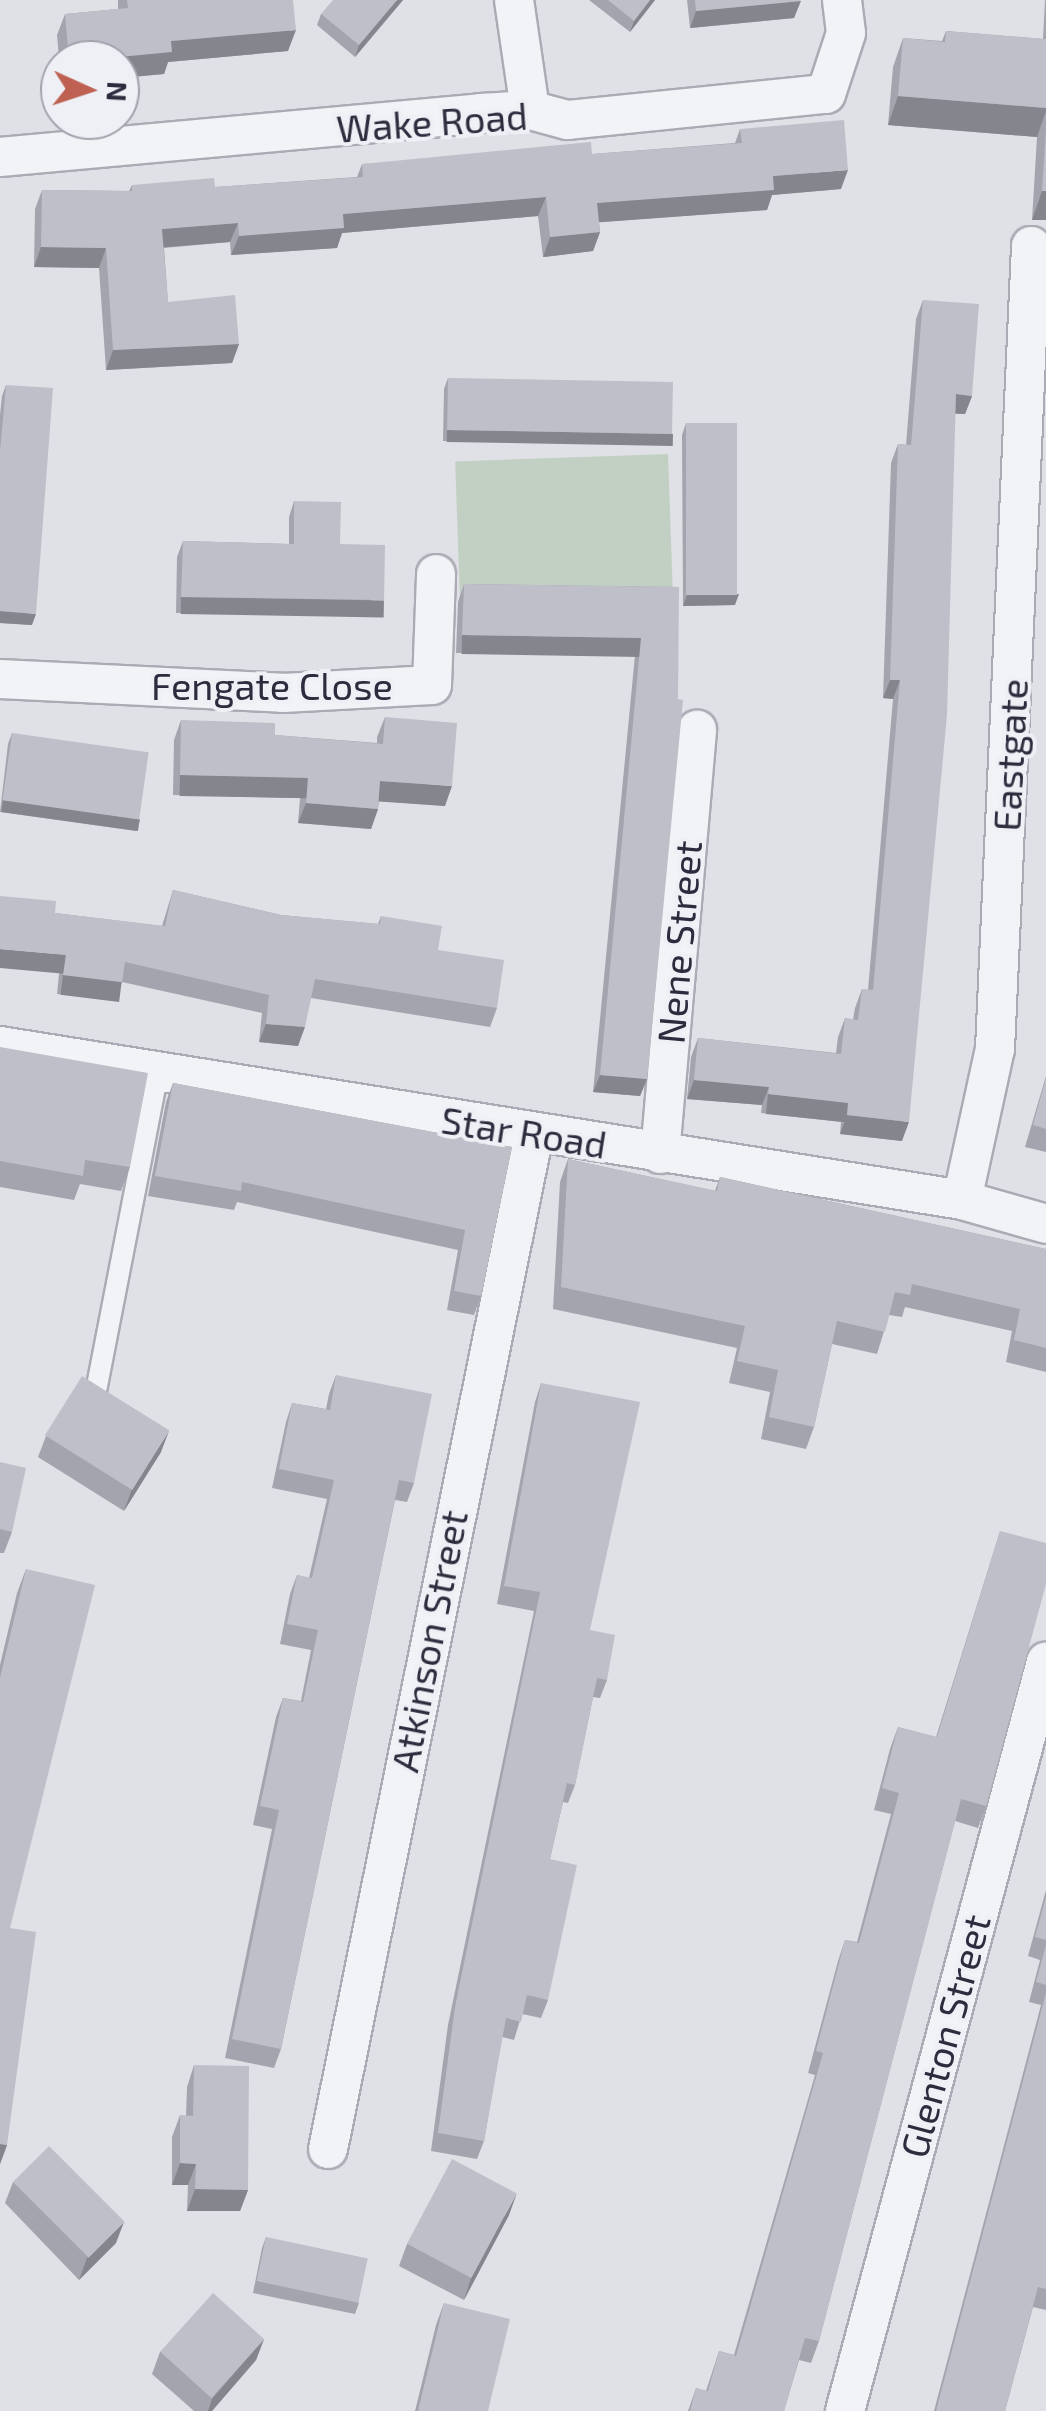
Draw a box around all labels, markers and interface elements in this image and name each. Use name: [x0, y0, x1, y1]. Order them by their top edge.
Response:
north arrow: [40, 40, 140, 140]
text: N: [100, 80, 135, 102]
street label: Wake Road: [335, 93, 529, 151]
street label: Fengate Close: [151, 663, 393, 709]
street label: Eastgate: [983, 678, 1037, 832]
street label: Nene Street: [647, 839, 711, 1045]
street label: Star Road: [438, 1096, 610, 1168]
street label: Atkinson Street: [381, 1506, 477, 1776]
street label: Glenton Street: [891, 1909, 999, 2163]

